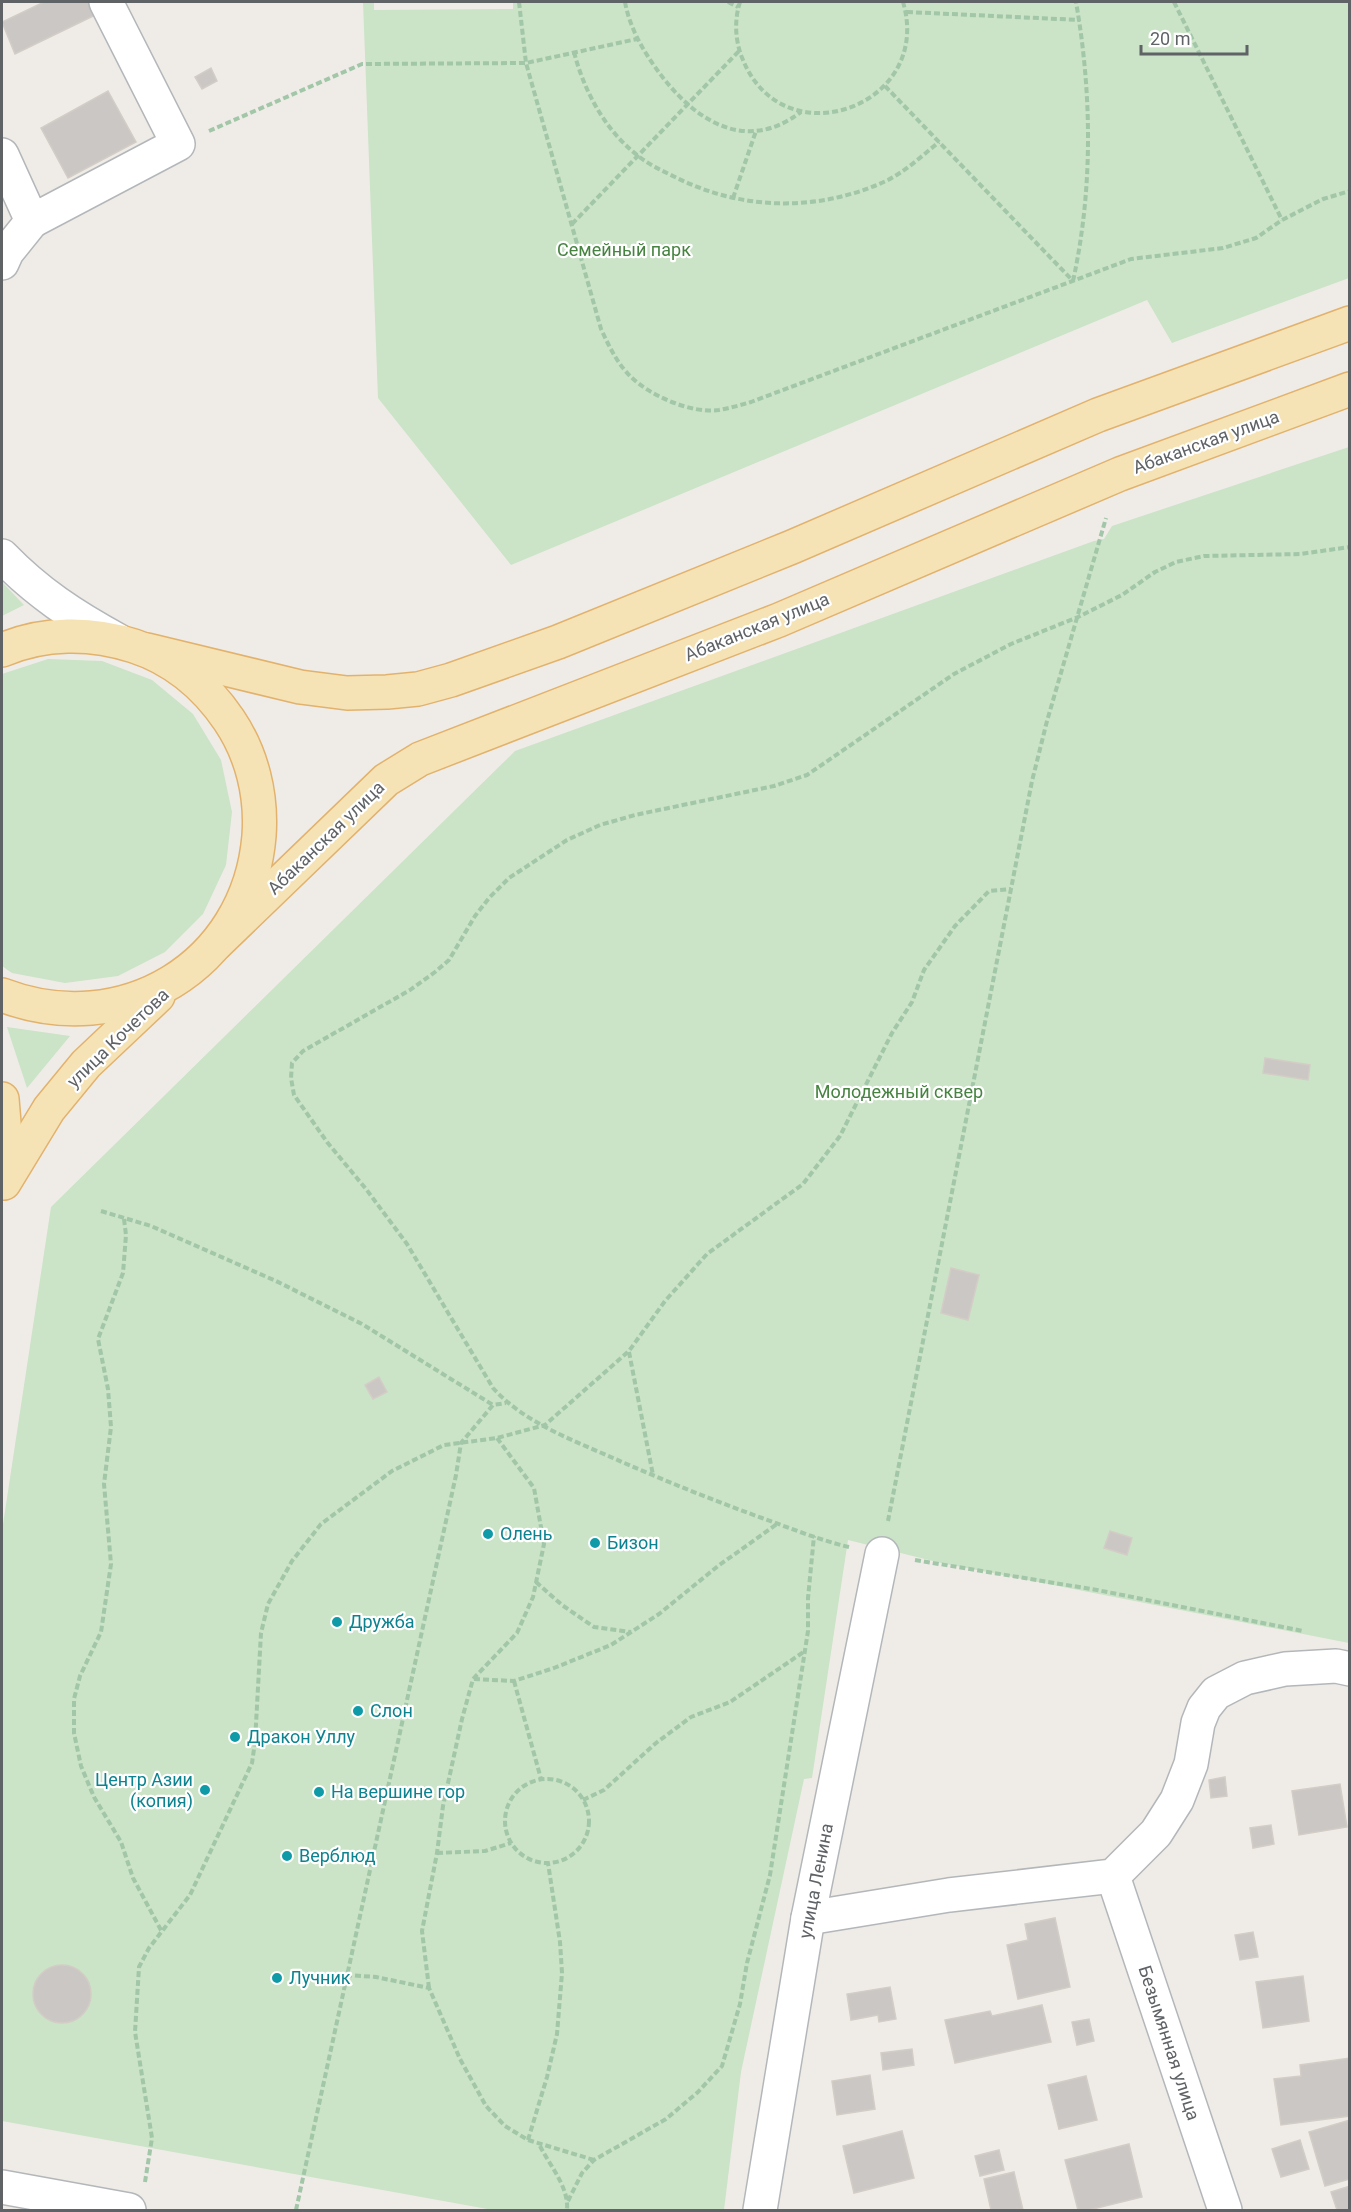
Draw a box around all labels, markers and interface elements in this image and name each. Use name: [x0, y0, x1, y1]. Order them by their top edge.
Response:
scale bar: [1141, 18, 1248, 56]
text: 20 m: [1150, 28, 1190, 49]
park label: Семейный парк: [557, 239, 691, 260]
street label: Абаканская улица: [1130, 405, 1282, 478]
street label: Абаканская улица: [681, 588, 832, 665]
street label: Абаканская улица: [263, 777, 388, 899]
street label: улица Кочетова: [62, 984, 173, 1092]
park label: Молодежный сквер: [815, 1081, 983, 1102]
place label: Олень: [500, 1523, 553, 1544]
marker: Олень: [481, 1527, 495, 1541]
place label: Бизон: [607, 1532, 659, 1553]
marker: Бизон: [588, 1536, 602, 1550]
place label: Дружба: [349, 1611, 415, 1632]
marker: Дружба: [330, 1615, 344, 1629]
place label: Слон: [370, 1700, 413, 1721]
marker: Слон: [351, 1704, 365, 1718]
place label: Дракон Уллу: [247, 1726, 356, 1747]
marker: Дракон Уллу: [228, 1730, 242, 1744]
place label: Центр Азии (копия): [95, 1769, 193, 1812]
place label: На вершине гор: [331, 1781, 465, 1802]
marker: Центр Азии (копия): [198, 1783, 212, 1797]
marker: На вершине гор: [312, 1785, 326, 1799]
street label: улица Ленина: [794, 1821, 837, 1940]
place label: Верблюд: [299, 1845, 376, 1866]
marker: Верблюд: [280, 1849, 294, 1863]
street label: Безымянная улица: [1135, 1963, 1204, 2123]
place label: Лучник: [289, 1967, 351, 1988]
marker: Лучник: [270, 1971, 284, 1985]

